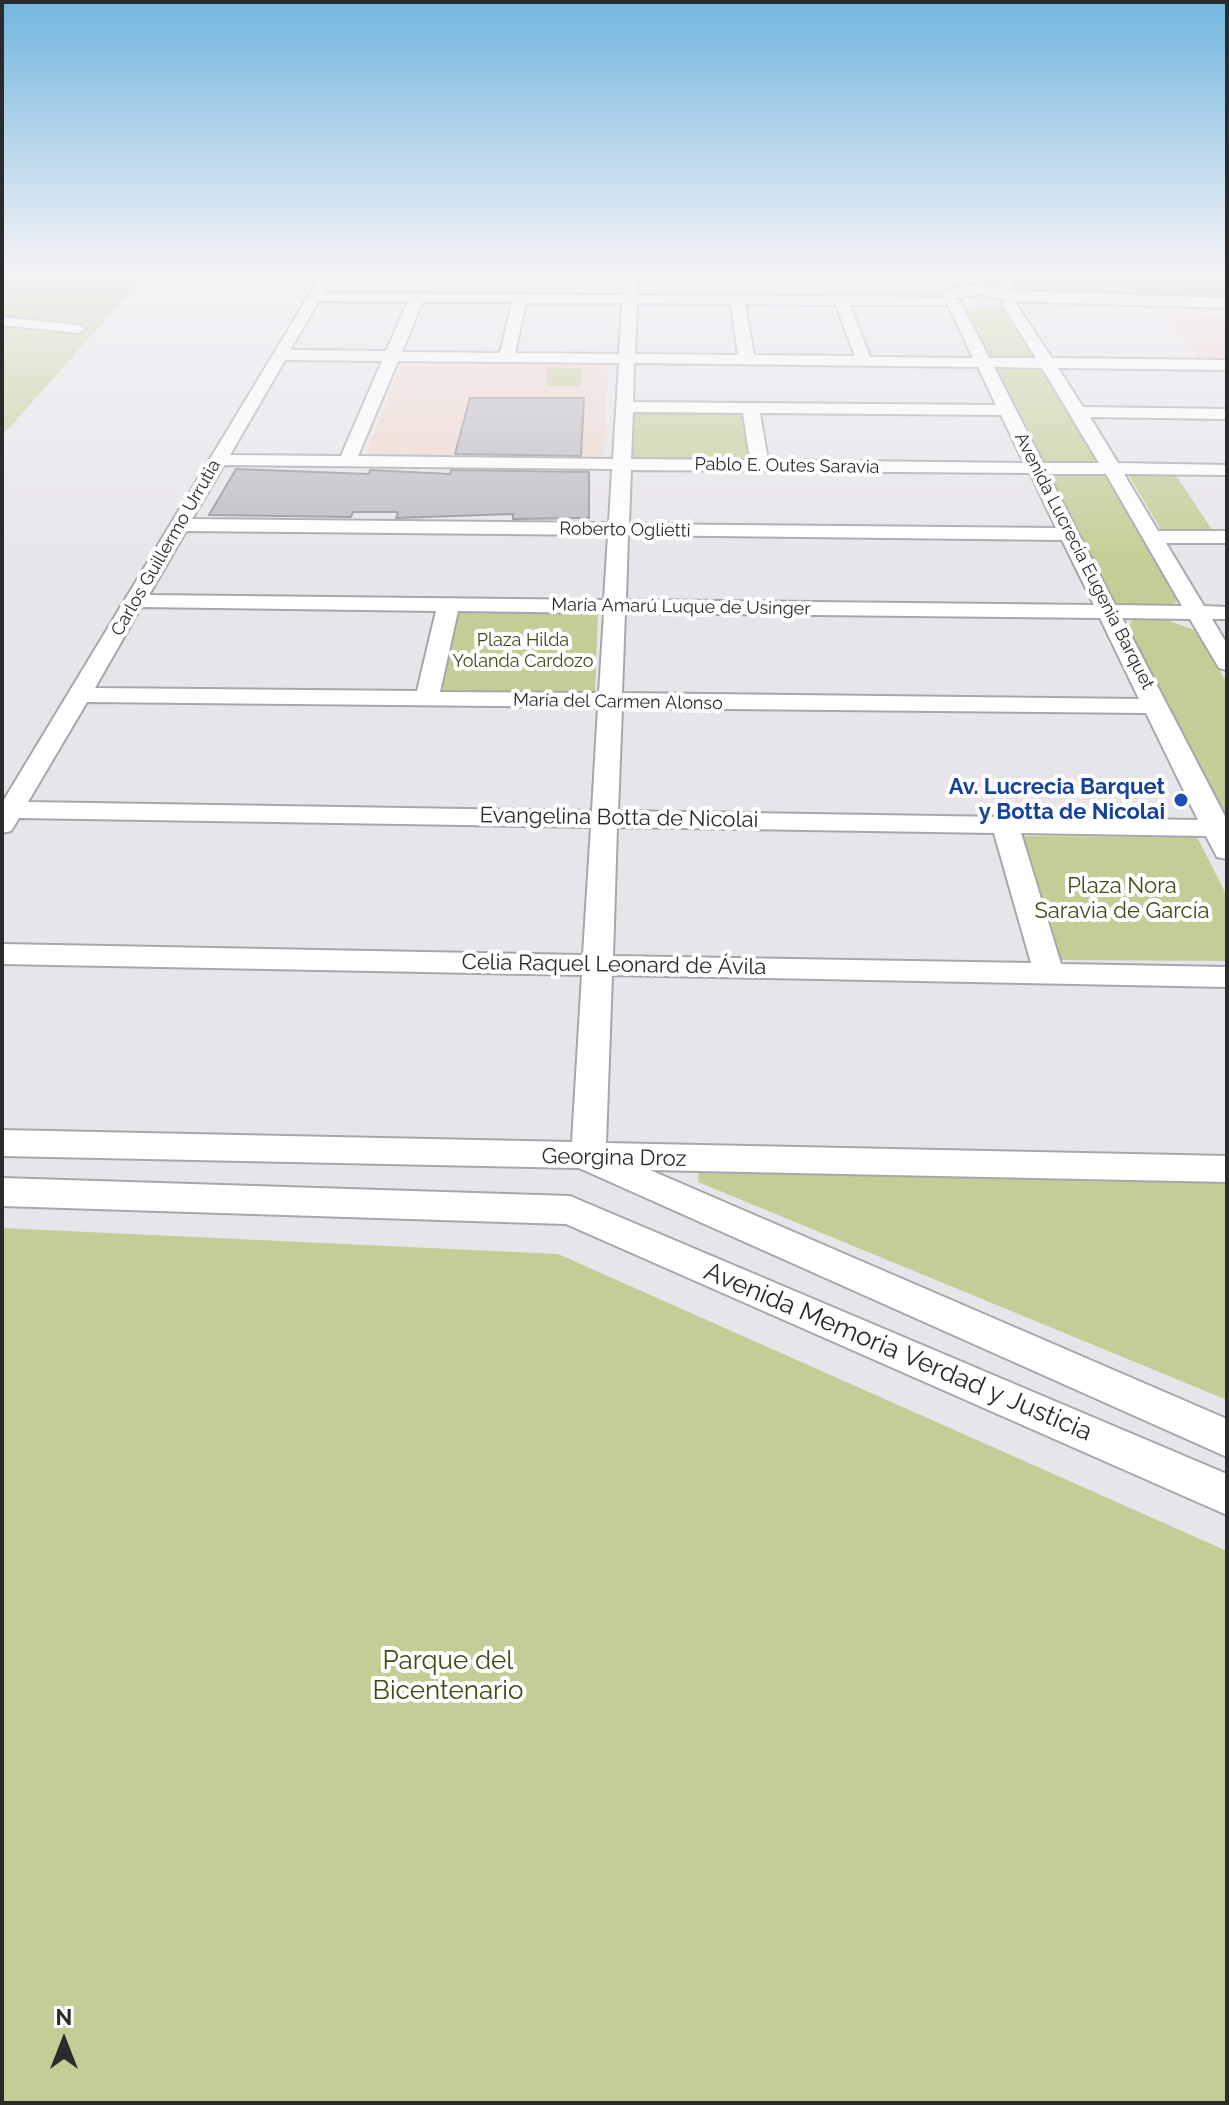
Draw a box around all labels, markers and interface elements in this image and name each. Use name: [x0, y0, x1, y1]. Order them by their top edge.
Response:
street label: Avenida Lucrecia Eugenia Barquet: [1010, 429, 1158, 693]
street label: Pablo E. Outes Saravia: [694, 454, 880, 478]
street label: Carlos Guillermo Urrutia: [107, 456, 225, 640]
street label: Roberto Oglietti: [559, 518, 691, 542]
street label: María Amarú Luque de Usinger: [551, 594, 811, 620]
park label: Plaza Hilda Yolanda Cardozo: [453, 630, 593, 672]
street label: María del Carmen Alonso: [513, 689, 723, 715]
place label: Av. Lucrecia Barquet y Botta de Nicolai: [949, 774, 1165, 826]
marker: Av. Lucrecia Barquet y Botta de Nicolai: [1172, 791, 1190, 809]
street label: Evangelina Botta de Nicolai: [479, 802, 759, 834]
park label: Plaza Nora Saravia de García: [1035, 873, 1209, 924]
street label: Celia Raquel Leonard de Ávila: [461, 949, 767, 981]
street label: Georgina Droz: [541, 1144, 687, 1172]
street label: Avenida Memoria Verdad y Justicia: [699, 1256, 1097, 1448]
park label: Parque del Bicentenario: [373, 1645, 523, 1706]
north arrow: [24, 2001, 104, 2081]
text: N: [56, 2004, 72, 2030]

